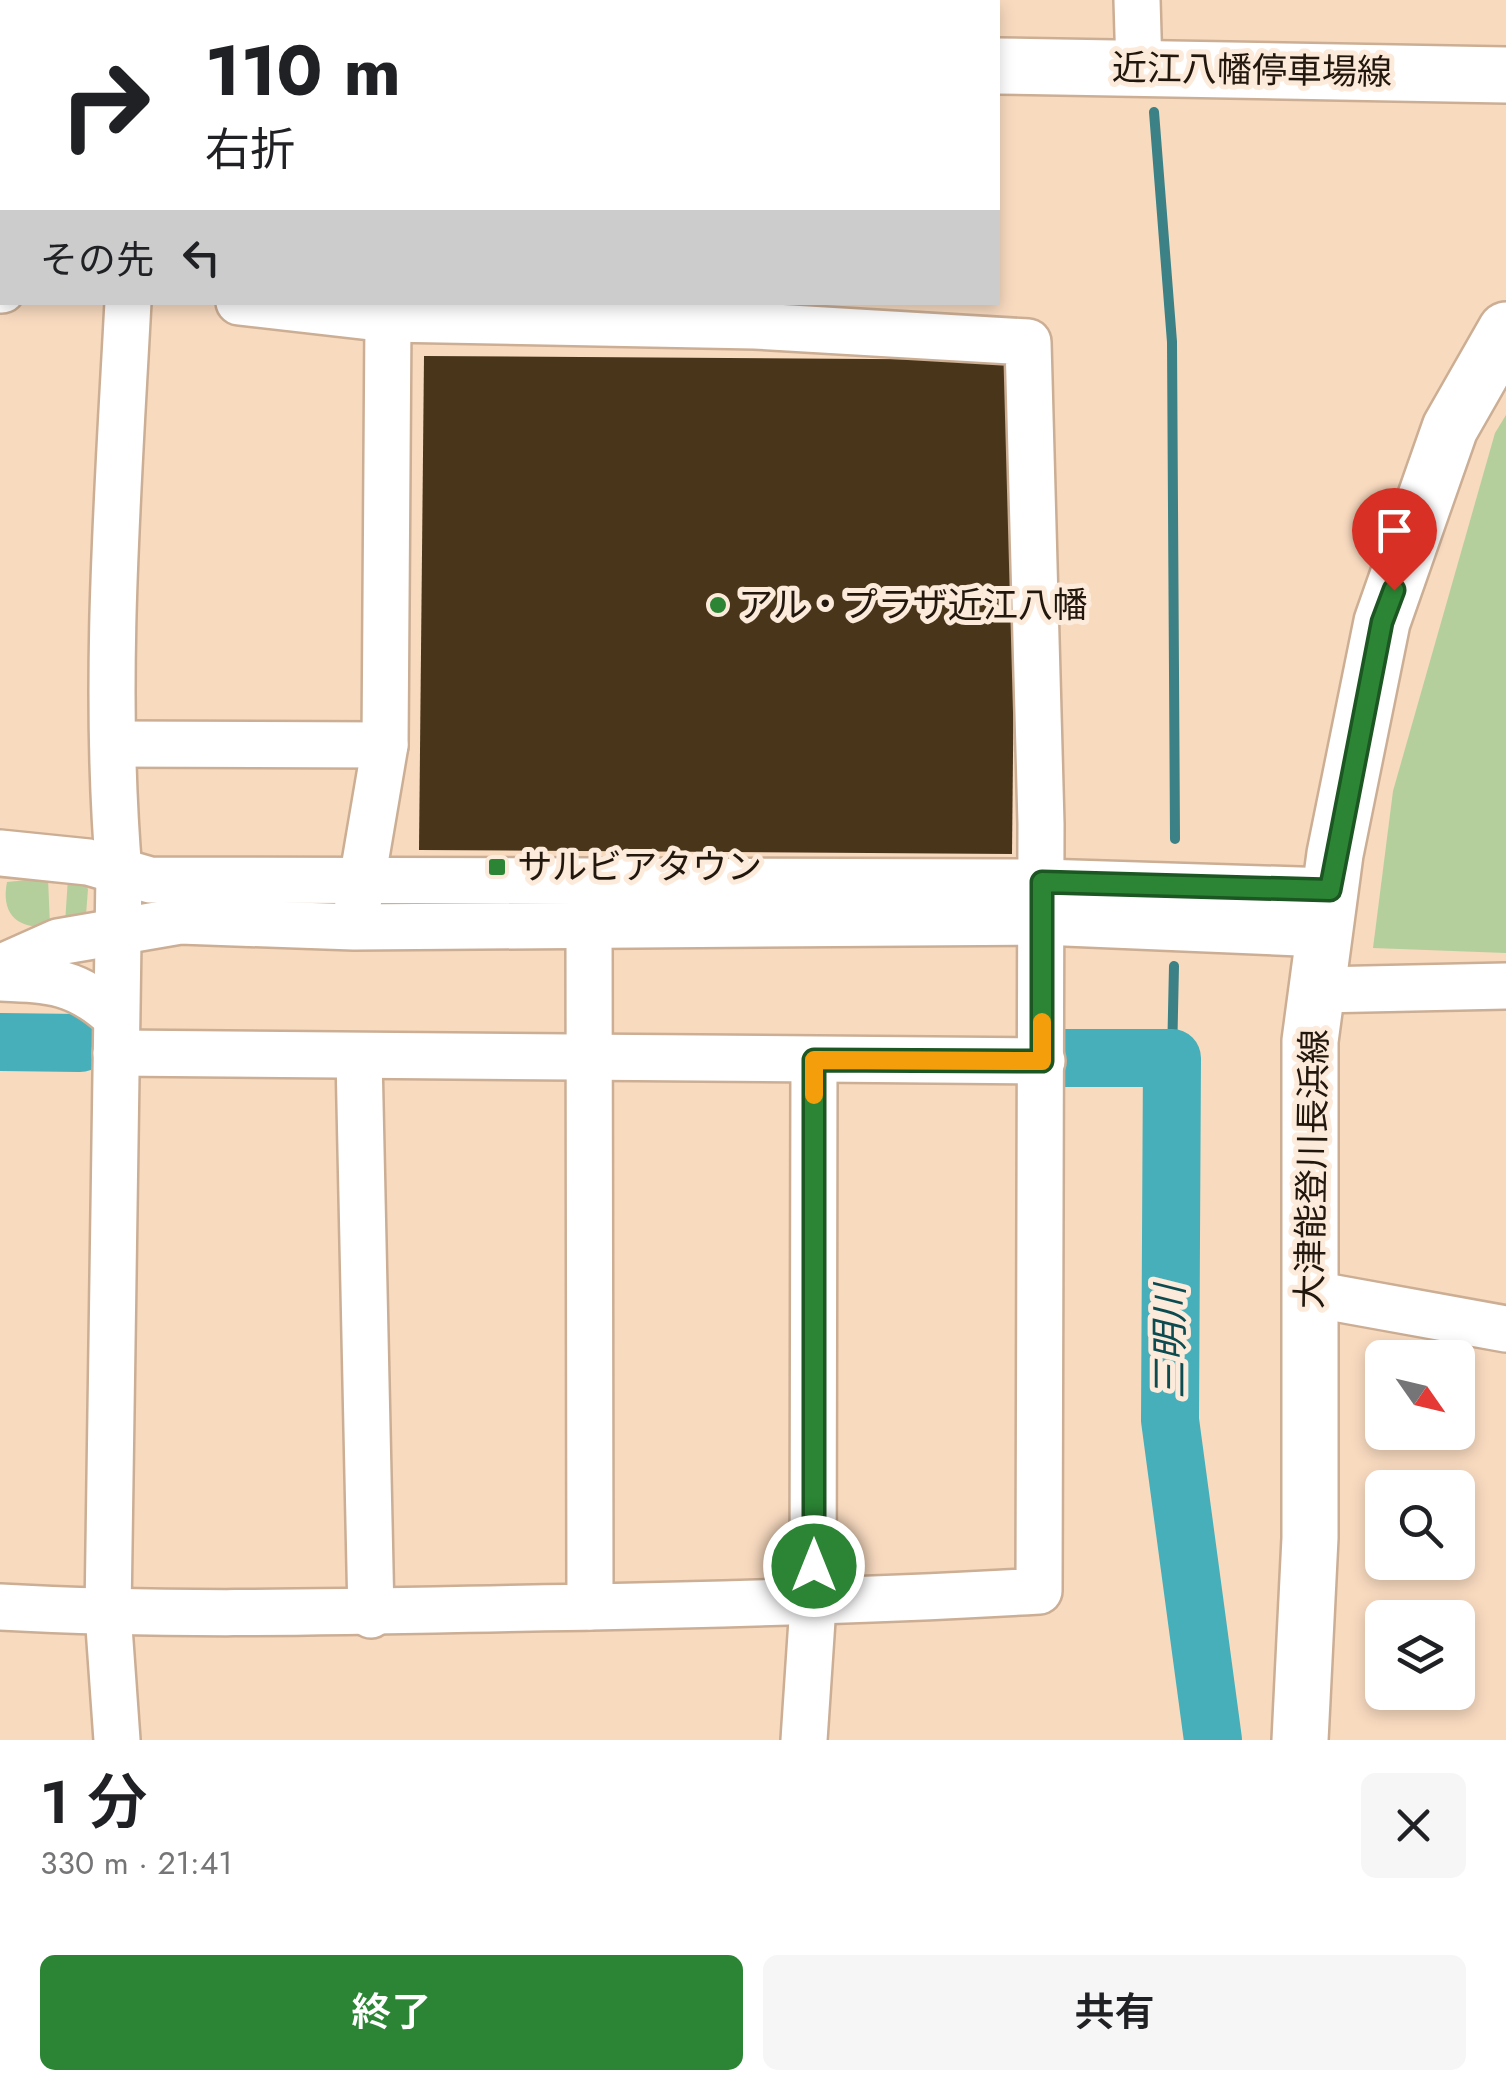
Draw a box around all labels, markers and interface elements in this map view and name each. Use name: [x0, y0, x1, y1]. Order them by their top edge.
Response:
text: 110 m: [205, 20, 401, 121]
icon: right: [40, 40, 170, 170]
street label: 近江八幡停車場線: [1112, 43, 1392, 97]
text: 右折: [205, 117, 295, 182]
icon: left: [174, 230, 229, 285]
text: その先: [40, 232, 154, 287]
pin: [1352, 488, 1437, 591]
icon: arrive: [1367, 503, 1422, 558]
place label: アル・プラザ近江八幡: [738, 580, 1088, 630]
marker: アル・プラザ近江八幡: [707, 594, 729, 616]
place label: サルビアタウン: [517, 842, 762, 892]
marker: サルビアタウン: [486, 856, 508, 878]
street label: 大津能登川長浜線: [1285, 1029, 1339, 1309]
water label: 三明川: [1142, 1281, 1197, 1399]
north arrow: [1365, 1340, 1475, 1450]
map controls: [1365, 1340, 1475, 1710]
button: search: [1365, 1470, 1475, 1580]
position arrow: [762, 1514, 866, 1618]
button: layers: [1365, 1600, 1475, 1710]
text: 1 分: [40, 1759, 147, 1846]
button: close: [1361, 1773, 1466, 1878]
text: 330 m · 21:41: [40, 1840, 233, 1886]
button: 終了: [40, 1955, 743, 2070]
button: 共有: [763, 1955, 1466, 2070]

